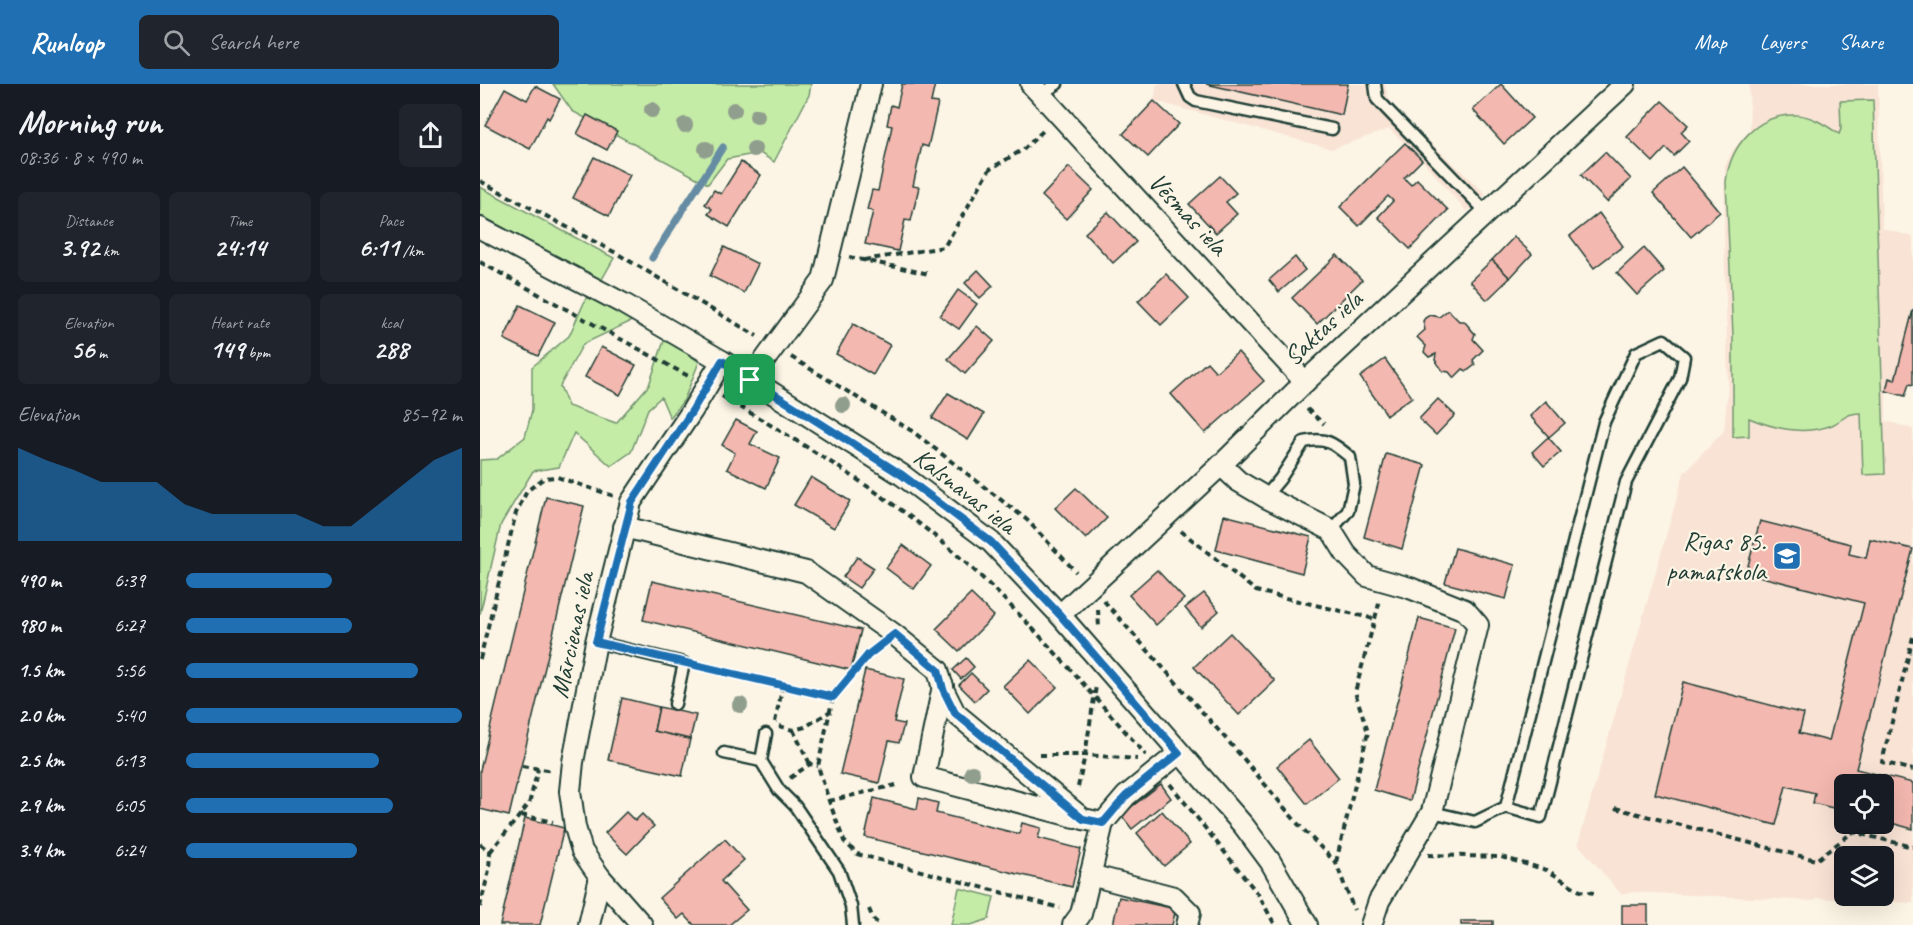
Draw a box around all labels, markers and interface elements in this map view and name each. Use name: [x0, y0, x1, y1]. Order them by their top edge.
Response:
search box: [139, 15, 559, 69]
text: Runloop: [30, 25, 103, 60]
icon: search: [160, 26, 193, 59]
text: Search here: [208, 28, 298, 56]
text: Map: [1694, 29, 1727, 55]
text: Layers: [1760, 29, 1806, 55]
text: Share: [1839, 29, 1883, 55]
text: Morning run: [18, 101, 162, 143]
button: share: [399, 104, 462, 167]
text: 08:36 · 8 × 490 m: [18, 145, 142, 170]
street label: Vēsmas iela: [1141, 166, 1236, 264]
text: Distance: [65, 211, 113, 231]
text: Time: [228, 211, 252, 231]
text: Pace: [379, 211, 403, 231]
text: 3.92: [59, 231, 99, 264]
text: 24:14: [214, 231, 266, 264]
text: 6:11: [358, 231, 399, 264]
text: km: [99, 241, 119, 261]
text: /km: [399, 241, 424, 261]
street label: Saktas iela: [1277, 282, 1370, 373]
text: Elevation: [64, 313, 114, 333]
text: Heart rate: [211, 313, 269, 333]
text: kcal: [380, 313, 402, 333]
text: 56: [71, 333, 94, 366]
text: 149: [210, 333, 244, 366]
text: 288: [373, 333, 409, 366]
text: m: [94, 343, 107, 363]
text: bpm: [244, 343, 270, 363]
pin: [724, 354, 775, 405]
icon: arrive: [733, 363, 766, 396]
text: Elevation: [18, 402, 80, 427]
text: 85–92 m: [401, 402, 462, 427]
street label: Kalsnavas iela: [907, 441, 1025, 543]
place label: Rīgas 85. pamatskola: [1667, 525, 1768, 588]
school or university icon: Rīgas 85. pamatskola: [1771, 540, 1803, 572]
street label: Mārcienas iela: [543, 567, 602, 701]
text: 490 m: [18, 568, 61, 593]
text: 6:39: [114, 568, 145, 593]
text: 980 m: [18, 613, 61, 638]
text: 6:27: [114, 613, 145, 638]
text: 1.5 km: [18, 658, 64, 683]
text: 5:56: [114, 658, 145, 683]
text: 2.0 km: [18, 703, 65, 728]
text: 5:40: [114, 703, 145, 728]
text: 2.5 km: [18, 748, 64, 773]
text: 6:13: [114, 748, 145, 773]
map controls: [1834, 774, 1894, 906]
button: locate: [1834, 774, 1894, 834]
text: 2.9 km: [18, 793, 64, 818]
text: 6:05: [114, 793, 145, 818]
text: 3.4 km: [18, 838, 65, 863]
text: 6:24: [114, 838, 145, 863]
button: layers: [1834, 846, 1894, 906]

